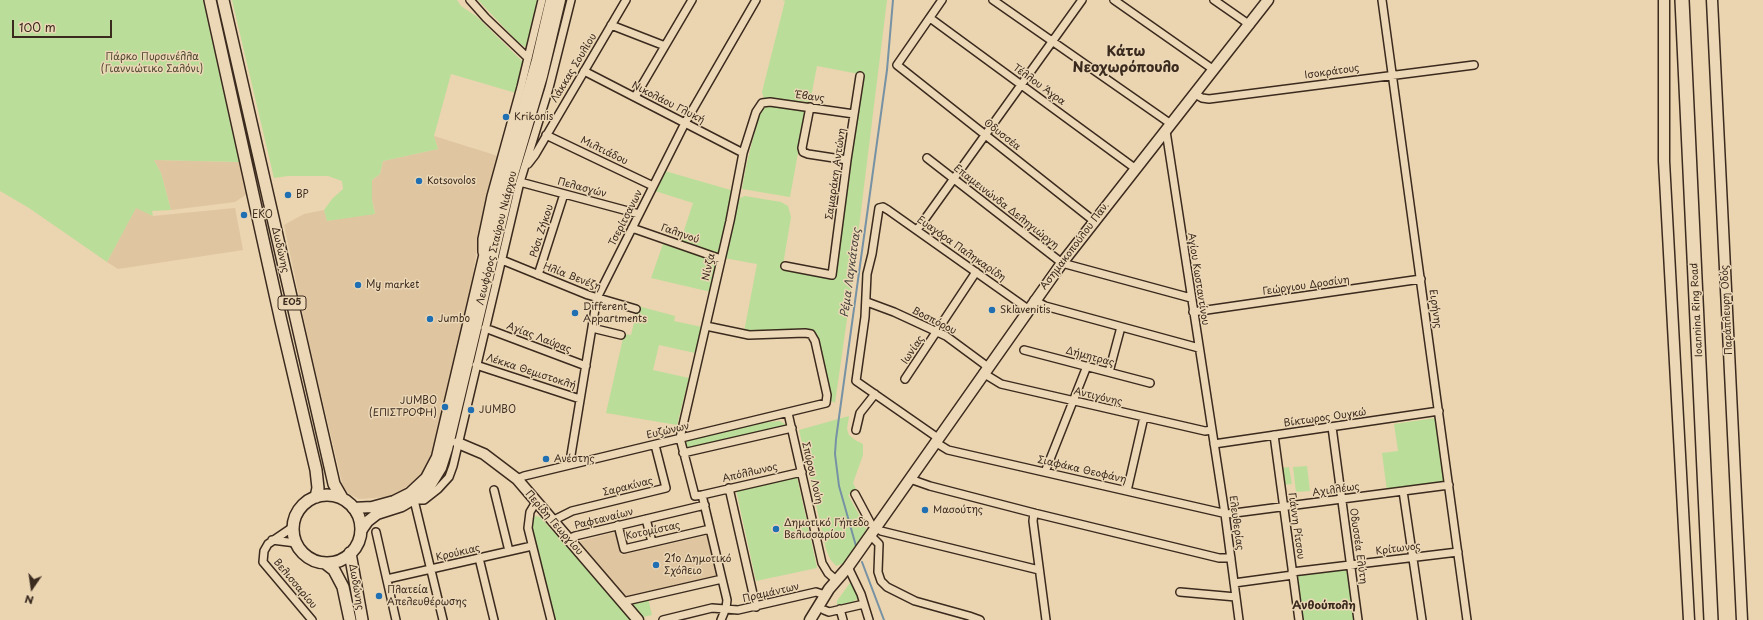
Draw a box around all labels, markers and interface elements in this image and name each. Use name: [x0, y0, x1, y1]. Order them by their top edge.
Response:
scale bar: [14, 12, 114, 38]
text: 100 m: [19, 18, 56, 36]
street label: Λάκκας Σουλίου: [549, 31, 599, 105]
district label: Κάτω Νεοχωρόπουλο: [1073, 44, 1179, 76]
park label: Πάρκο Πυρσινέλλα (Γιαννιώτικο Σαλόνι): [101, 51, 203, 74]
street label: Τέλλου Άγρα: [1010, 62, 1068, 108]
street label: Ισοκράτους: [1304, 62, 1360, 82]
street label: Νικολάου Γλυκή: [630, 79, 706, 127]
street label: Έβανς: [795, 89, 825, 105]
place label: Krikonis: [514, 111, 553, 123]
marker: Krikonis: [501, 112, 511, 122]
street label: Οδυσσέα: [981, 117, 1023, 153]
street label: Σαμαράκη Αντώνη: [824, 127, 848, 221]
street label: Μιλτιάδου: [578, 134, 630, 168]
street label: Επαμεινώνδα Δεληγιώργη: [951, 162, 1061, 252]
street label: Λεωφόρος Σταύρου Νιάρχου: [475, 170, 519, 306]
place label: Kotsovolos: [427, 175, 476, 187]
marker: Kotsovolos: [414, 176, 424, 186]
street label: Πελασγών: [556, 176, 608, 200]
street label: Τσερίτσανων: [607, 188, 645, 248]
place label: BP: [296, 189, 309, 201]
marker: BP: [283, 190, 293, 200]
street label: Ασημακοπούλου Παν.: [1038, 200, 1112, 292]
street label: Ρόσι Ζήκου: [528, 203, 556, 259]
place label: EKO: [252, 209, 273, 221]
marker: EKO: [239, 210, 249, 220]
street label: Ευαγόρα Παληκαρίδη: [914, 214, 1008, 284]
street label: Γαληνού: [659, 222, 701, 246]
street label: Δωδώνης: [269, 226, 291, 274]
water label: Ρέμα Λαγκάτσας: [838, 227, 864, 319]
street label: Αγίου Κωσταντίνου: [1185, 232, 1211, 326]
street label: Νίνζα: [700, 252, 718, 282]
street label: Ηλία Βενέζη: [541, 260, 603, 294]
street label: Ioannina Ring Road: [1689, 263, 1705, 357]
street label: Παράπλευρη Οδός: [1719, 265, 1735, 355]
street label: Γεώργιου Δροσίνη: [1262, 274, 1350, 298]
place label: My market: [366, 279, 419, 291]
marker: My market: [353, 280, 363, 290]
street label: Ειρήνης: [1426, 289, 1444, 329]
road number: ΕΟ5: [278, 296, 306, 310]
place label: Different Appartments: [583, 301, 647, 324]
place label: Sklavenitis: [1000, 304, 1050, 316]
street label: Βοσπόρου: [910, 305, 958, 337]
marker: Sklavenitis: [987, 305, 997, 315]
marker: Different Appartments: [570, 308, 580, 318]
place label: Jumbo: [438, 313, 470, 325]
marker: Jumbo: [425, 314, 435, 324]
street label: Αγίας Λαύρας: [505, 320, 573, 356]
street label: Ιωνίας: [899, 333, 927, 367]
street label: Δήμητρας: [1064, 345, 1116, 369]
street label: Λέκκα Θεμιστοκλή: [485, 352, 577, 392]
street label: Αντιγόνης: [1073, 386, 1123, 408]
place label: JUMBO (ΕΠΙΣΤΡΟΦΗ): [369, 395, 437, 418]
marker: JUMBO (ΕΠΙΣΤΡΟΦΗ): [440, 402, 450, 412]
place label: JUMBO: [479, 404, 516, 416]
marker: JUMBO: [466, 405, 476, 415]
street label: Βίκτωρος Ουγκώ: [1283, 406, 1367, 430]
street label: Ευζώνων: [645, 420, 691, 442]
street label: Σπύρου Λούη: [799, 441, 825, 505]
place label: Ανέστης: [554, 453, 595, 465]
marker: Ανέστης: [541, 454, 551, 464]
street label: Σιαφάκα Θεοφάνη: [1036, 454, 1128, 486]
street label: Απόλλωνος: [721, 461, 779, 485]
street label: Σαρακίνας: [602, 475, 654, 499]
street label: Αχιλλέως: [1312, 481, 1360, 499]
street label: Περίδη Γεωργίου: [523, 488, 585, 558]
street label: Γιάννη Ρίτσου: [1285, 492, 1307, 560]
street label: Ελευθερίας: [1226, 495, 1246, 551]
place label: Μασούτης: [933, 504, 983, 516]
marker: Μασούτης: [920, 505, 930, 515]
street label: Ραφταναίων: [573, 506, 635, 532]
street label: Οδυσσέα Ελύτη: [1347, 507, 1369, 585]
place label: Δημοτικό Γήπεδο Βελισσαρίου: [784, 517, 869, 540]
street label: Κοτομίστας: [625, 519, 681, 543]
marker: Δημοτικό Γήπεδο Βελισσαρίου: [771, 524, 781, 534]
street label: Κρίτωνος: [1375, 540, 1421, 558]
street label: Κρούκιας: [435, 542, 481, 564]
place label: 21ο Δημοτικό Σχόλειο: [664, 553, 731, 576]
street label: Βελισσαρίου: [271, 557, 319, 611]
marker: 21ο Δημοτικό Σχόλειο: [651, 560, 661, 570]
street label: Δωδώνης: [346, 563, 366, 611]
north arrow: [12, 568, 52, 608]
street label: Πραμάντων: [742, 581, 800, 605]
place label: Πλατεία Απελευθέρωσης: [387, 584, 467, 608]
text: N: [23, 591, 35, 609]
marker: Πλατεία Απελευθέρωσης: [374, 591, 384, 601]
district label: Ανθούπολη: [1292, 599, 1356, 613]

